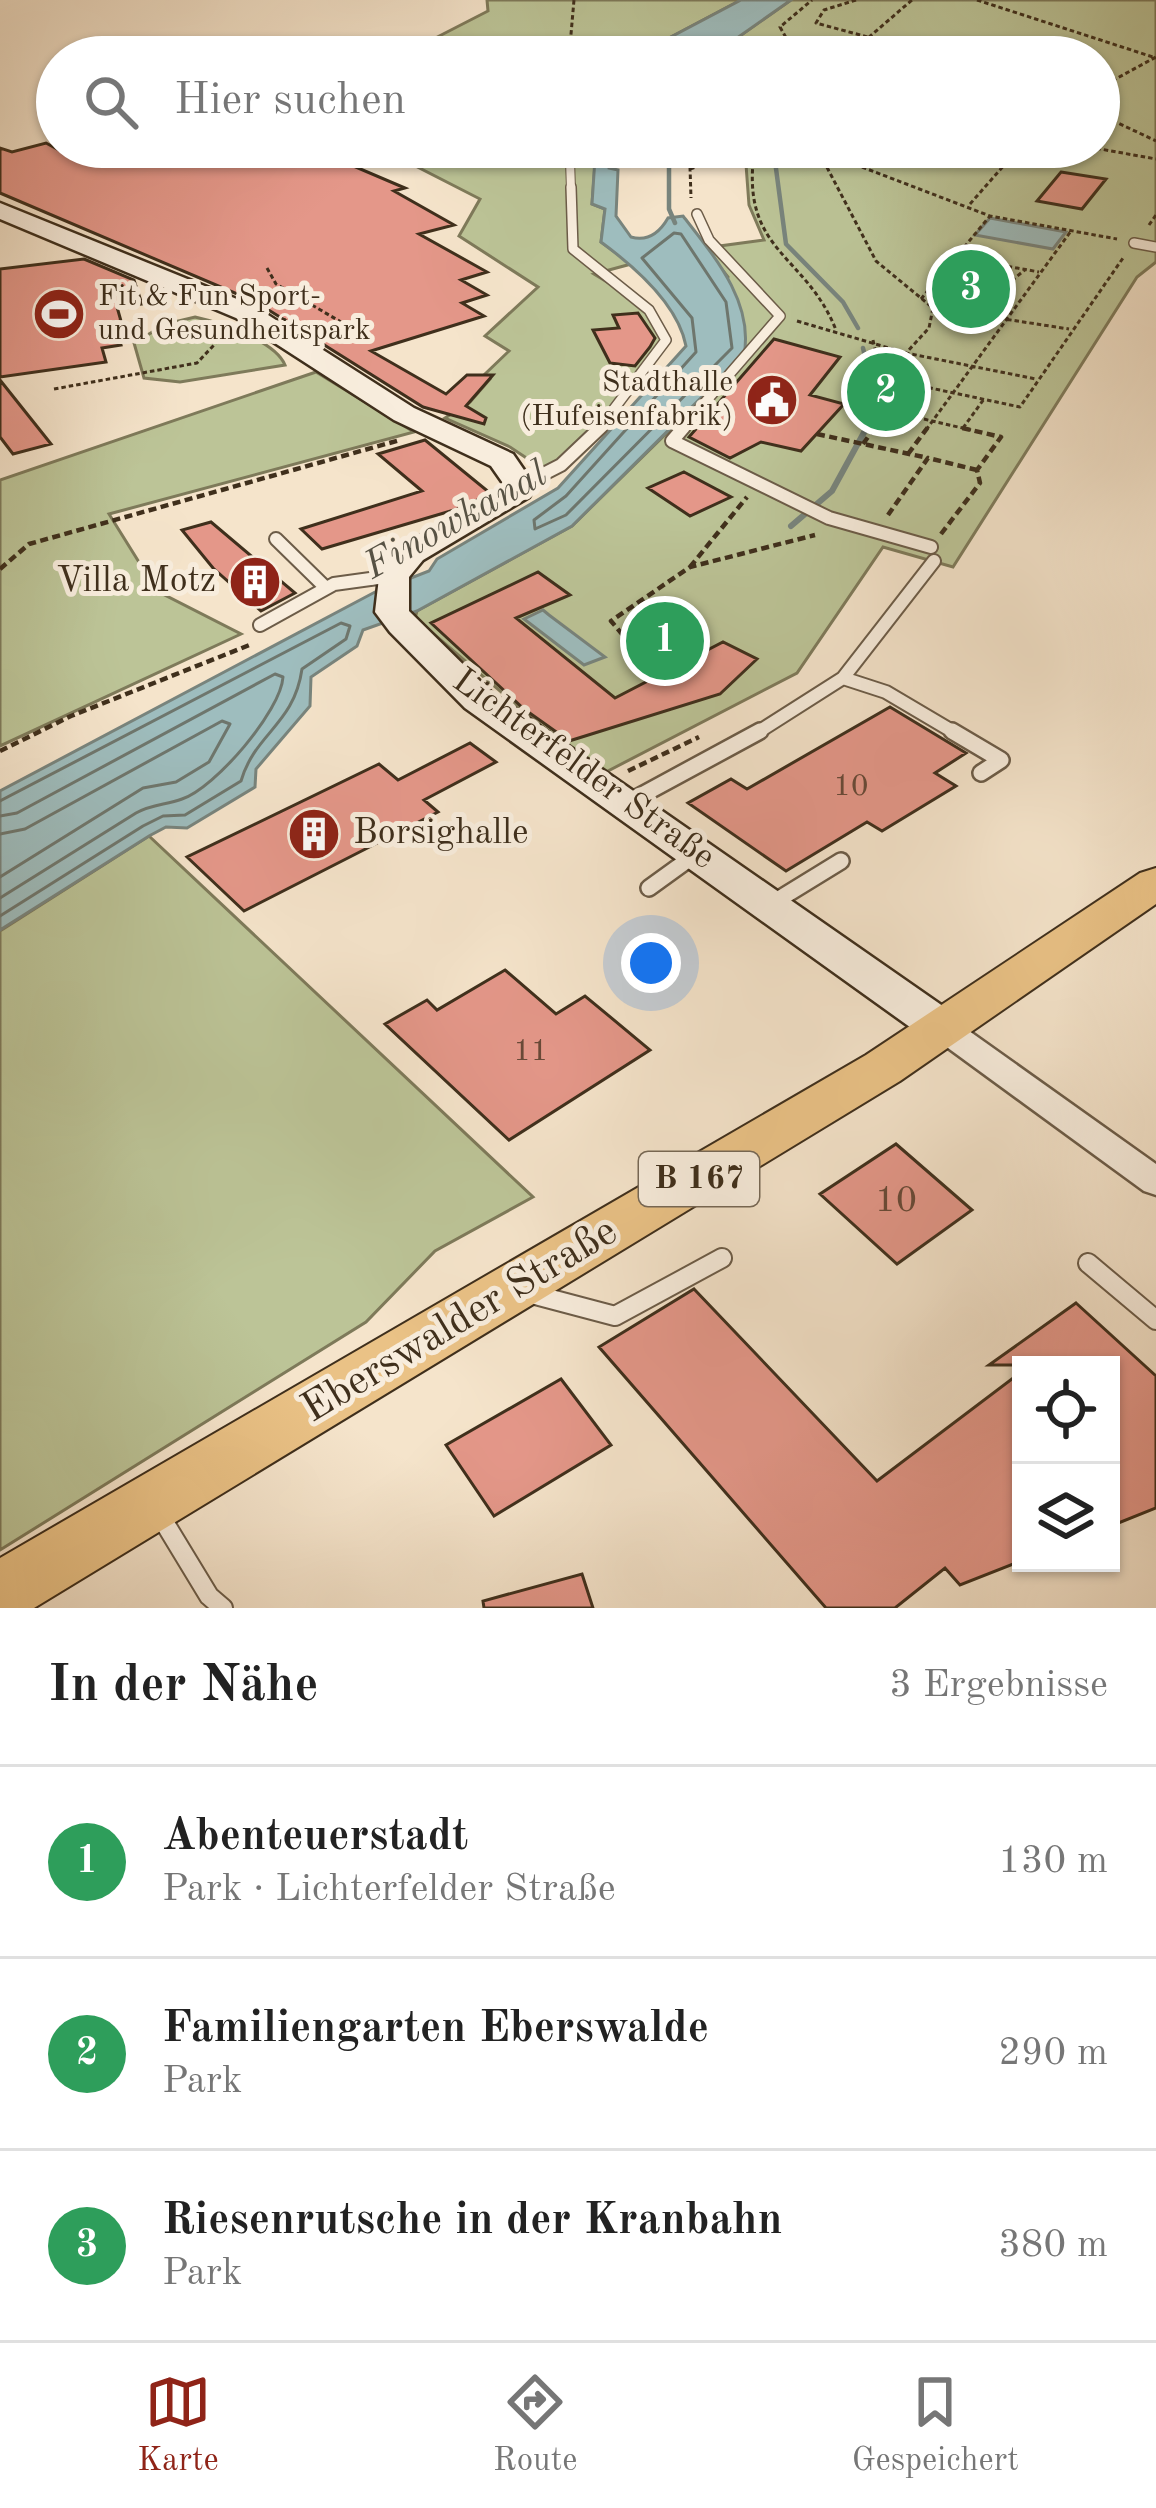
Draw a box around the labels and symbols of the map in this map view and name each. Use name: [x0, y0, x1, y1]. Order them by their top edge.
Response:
pin: 3: [932, 244, 1010, 334]
place label: Fit & Fun Sport- und Gesundheitspark: [98, 282, 371, 346]
sports icon: Fit & Fun Sport- und Gesundheitspark: [31, 286, 87, 342]
pin: 2: [847, 347, 925, 437]
place label: Stadthalle (Hufeisenfabrik): [520, 368, 733, 432]
public building icon: Stadthalle (Hufeisenfabrik): [744, 372, 800, 428]
water label: Finowkanal: [357, 455, 555, 588]
building icon: Villa Motz: [227, 554, 283, 610]
place label: Villa Motz: [56, 564, 216, 600]
pin: 1: [626, 596, 704, 686]
street label: Lichterfelder Straße: [445, 663, 721, 877]
house number: 10: [834, 772, 868, 802]
building icon: Borsighalle: [286, 806, 342, 862]
place label: Borsighalle: [353, 816, 529, 852]
your location: [621, 933, 681, 993]
house number: 11: [514, 1037, 548, 1067]
road number: B 167: [639, 1152, 759, 1206]
house number: 10: [875, 1184, 917, 1220]
street label: Eberswalder Straße: [295, 1211, 625, 1431]

